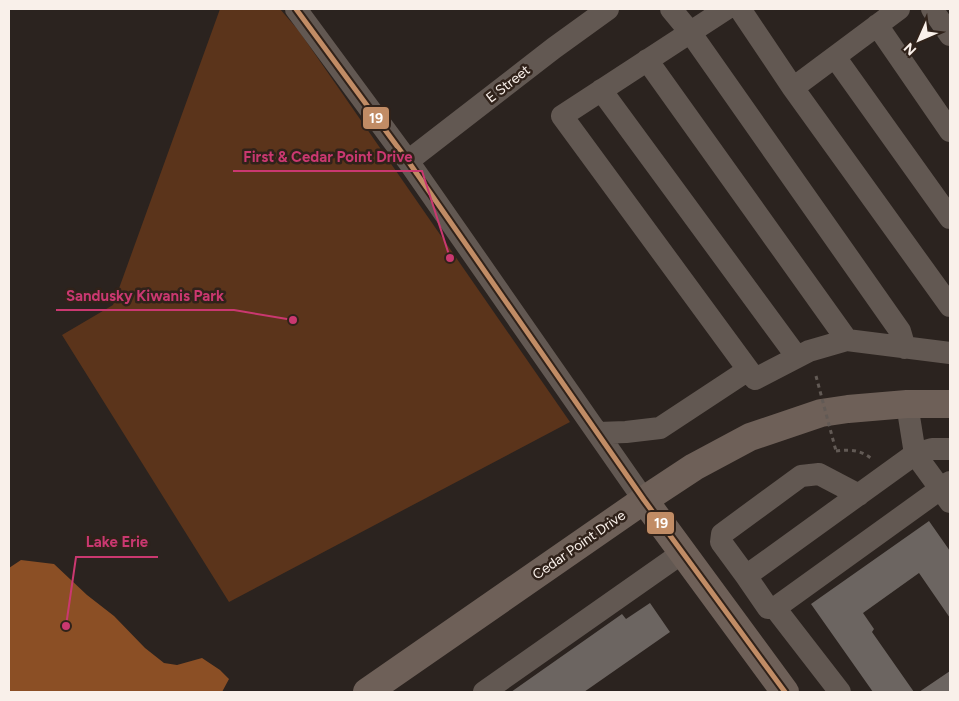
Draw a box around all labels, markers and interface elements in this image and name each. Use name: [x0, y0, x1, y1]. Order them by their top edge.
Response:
north arrow: [894, 15, 944, 65]
text: N: [900, 39, 920, 59]
street label: E Street: [483, 62, 533, 106]
line badge: 19: [362, 106, 390, 130]
text: 19: [369, 110, 383, 127]
callout: First & Cedar Point Drive: [233, 141, 422, 171]
text: First & Cedar Point Drive: [243, 148, 413, 166]
callout: Sandusky Kiwanis Park: [56, 280, 234, 310]
text: Sandusky Kiwanis Park: [66, 287, 224, 305]
street label: Cedar Point Drive: [529, 506, 629, 583]
line badge: 19: [646, 511, 675, 535]
text: 19: [654, 515, 668, 532]
callout: Lake Erie: [76, 527, 158, 557]
text: Lake Erie: [86, 533, 149, 551]

